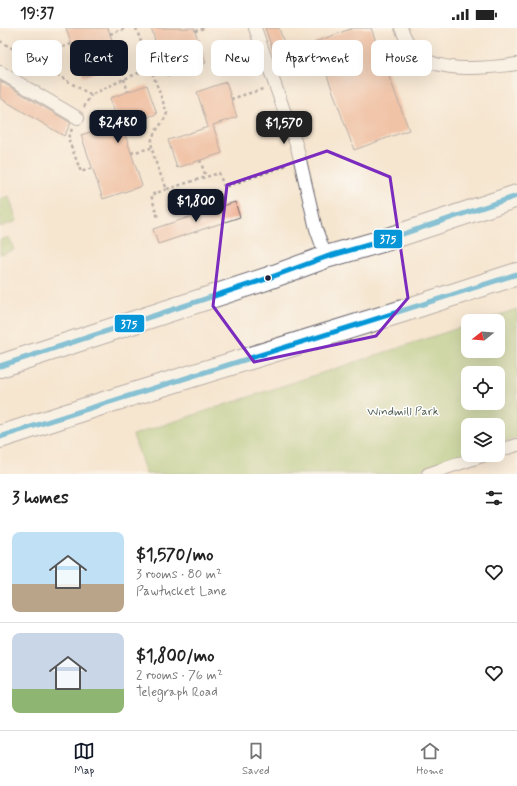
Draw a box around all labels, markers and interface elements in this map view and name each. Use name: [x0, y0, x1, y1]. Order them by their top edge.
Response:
text: 19:37: [20, 4, 54, 24]
chip: Buy: [12, 40, 62, 76]
chip: Rent: [70, 40, 128, 76]
chip: Filters: [136, 40, 203, 76]
chip: New: [211, 40, 264, 76]
chip: Apartment: [272, 40, 363, 76]
chip: House: [371, 40, 432, 76]
pin: $2,480: [85, 110, 151, 144]
pin: $1,570: [251, 111, 317, 145]
text: $2,480: [98, 114, 138, 131]
text: $1,570: [265, 115, 303, 132]
pin: $1,800: [163, 189, 229, 223]
text: $1,800: [177, 193, 215, 210]
line badge: 375: [373, 229, 403, 249]
text: 375: [380, 233, 396, 247]
unlabelled marker: [263, 273, 273, 283]
line badge: 375: [114, 314, 145, 333]
north arrow: [461, 314, 505, 358]
map controls: [461, 314, 505, 462]
text: 375: [121, 318, 137, 332]
button: locate: [461, 366, 505, 410]
park label: Windmill Park: [367, 404, 439, 420]
button: layers: [461, 418, 505, 462]
text: 3 homes: [12, 487, 69, 509]
icon: filters: [483, 487, 505, 509]
text: $1,570/mo: [136, 544, 214, 566]
icon: home: [44, 548, 92, 596]
icon: heart: [483, 561, 505, 583]
text: 3 rooms · 80 m²: [136, 566, 222, 583]
text: Pawtucket Lane: [136, 583, 227, 600]
text: $1,800/mo: [136, 645, 215, 667]
icon: home: [44, 649, 92, 697]
icon: heart: [483, 662, 505, 684]
text: 2 rooms · 76 m²: [136, 667, 223, 684]
text: Telegraph Road: [136, 684, 218, 701]
tab: Map: [73, 740, 95, 778]
tab: Saved: [242, 740, 270, 778]
tab: Home: [416, 740, 444, 778]

